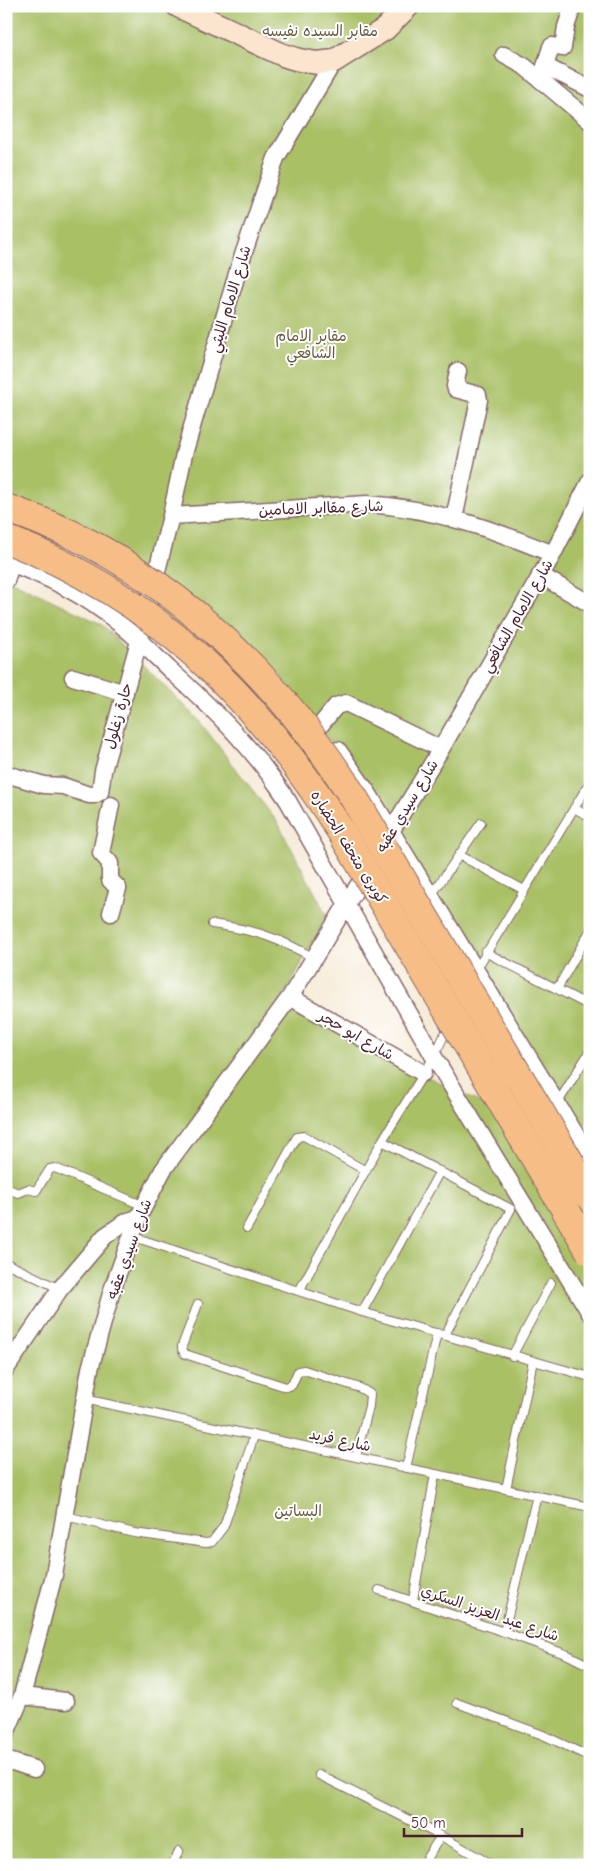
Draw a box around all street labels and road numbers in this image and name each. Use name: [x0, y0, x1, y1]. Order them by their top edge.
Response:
street label: شارع الامام الليثي: [205, 243, 259, 356]
street label: شارع مقاابر الامامين: [258, 497, 384, 520]
street label: شارع الامام الشافعي: [477, 556, 560, 678]
street label: حارة زغلول: [100, 681, 137, 751]
street label: شارع سيدي عقبه: [372, 756, 444, 857]
street label: كوبرى متحف الحضاره: [306, 787, 391, 908]
street label: شارع ابو حجر: [313, 1005, 397, 1065]
street label: شارع سيدي عقبه: [103, 1196, 157, 1302]
street label: شارع فريد: [307, 1425, 373, 1456]
street label: شارع عبد العزيز السكري: [418, 1581, 561, 1647]

